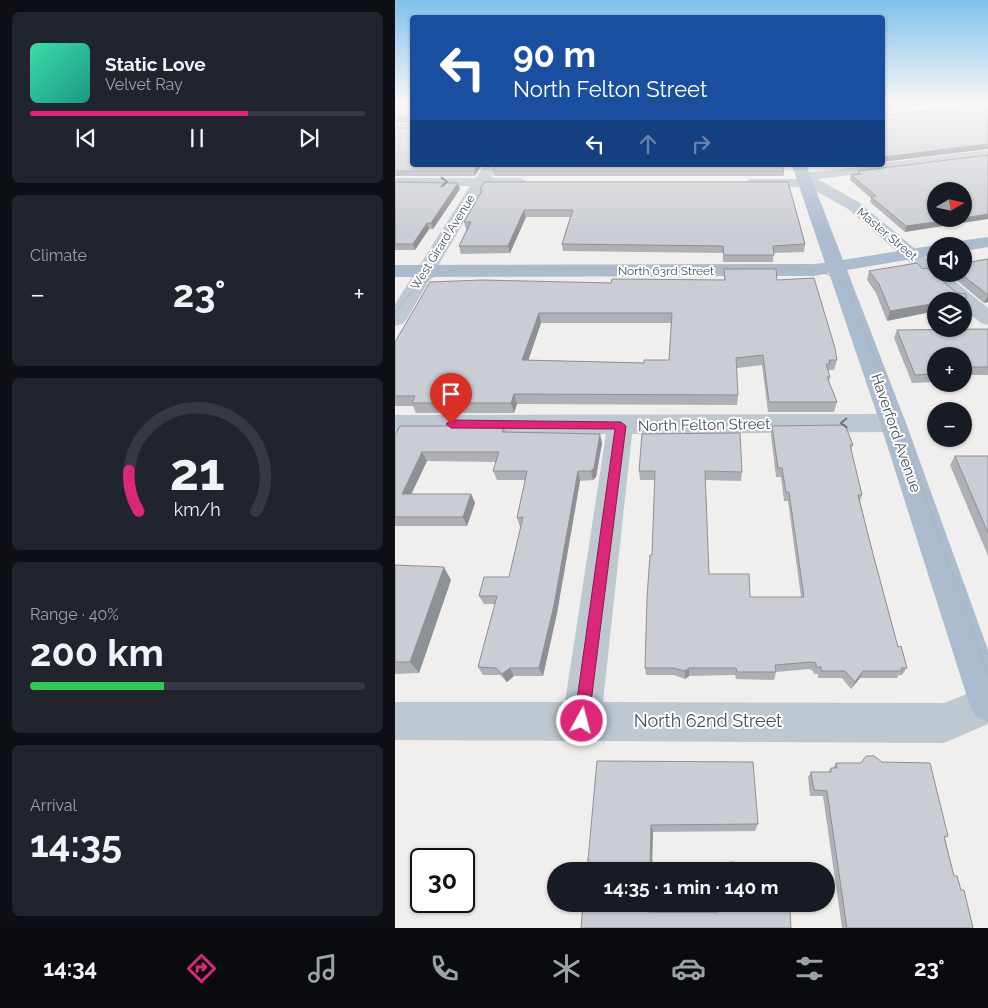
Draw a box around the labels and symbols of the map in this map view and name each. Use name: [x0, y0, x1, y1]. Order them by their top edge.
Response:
one-way arrow: [440, 177, 448, 187]
north arrow: [927, 182, 973, 228]
street label: West Girard Avenue: [408, 192, 478, 292]
street label: Master Street: [854, 205, 920, 263]
street label: North 63rd Street: [618, 264, 714, 278]
street label: Haverford Avenue: [867, 371, 925, 495]
pin: [430, 373, 472, 424]
street label: North Felton Street: [638, 415, 770, 435]
one-way arrow: [840, 418, 848, 428]
position arrow: [555, 694, 607, 746]
street label: North 62nd Street: [634, 710, 782, 731]
speed limit sign: 30: [410, 848, 475, 913]

